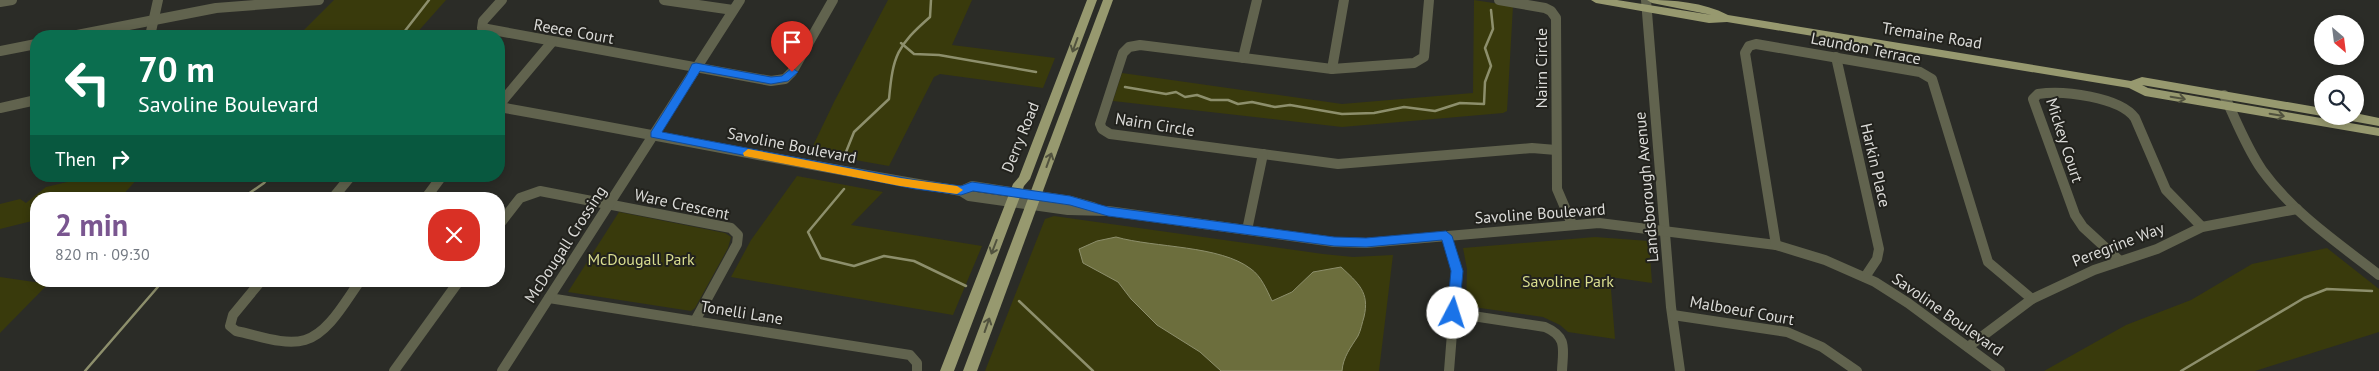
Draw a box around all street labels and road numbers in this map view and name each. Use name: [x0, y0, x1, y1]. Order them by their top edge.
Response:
street label: Reece Court: [532, 14, 616, 48]
street label: Tremaine Road: [1881, 17, 1983, 53]
street label: Nairn Circle: [1531, 28, 1551, 108]
street label: Laundon Terrace: [1809, 28, 1923, 68]
street label: Mickey Court: [2042, 95, 2088, 185]
street label: Derry Road: [997, 99, 1043, 175]
street label: Nairn Circle: [1114, 108, 1196, 140]
street label: Landsborough Avenue: [1629, 111, 1663, 263]
street label: Harkin Place: [1857, 121, 1895, 209]
street label: Savoline Boulevard: [726, 123, 858, 167]
street label: McDougall Crossing: [520, 182, 610, 306]
street label: Ware Crescent: [633, 184, 732, 224]
street label: Savoline Boulevard: [1474, 198, 1606, 228]
street label: Peregrine Way: [2069, 217, 2167, 271]
street label: Savoline Boulevard: [1888, 268, 2008, 360]
street label: Malboeuf Court: [1688, 291, 1796, 329]
street label: Tonelli Lane: [699, 296, 785, 328]

